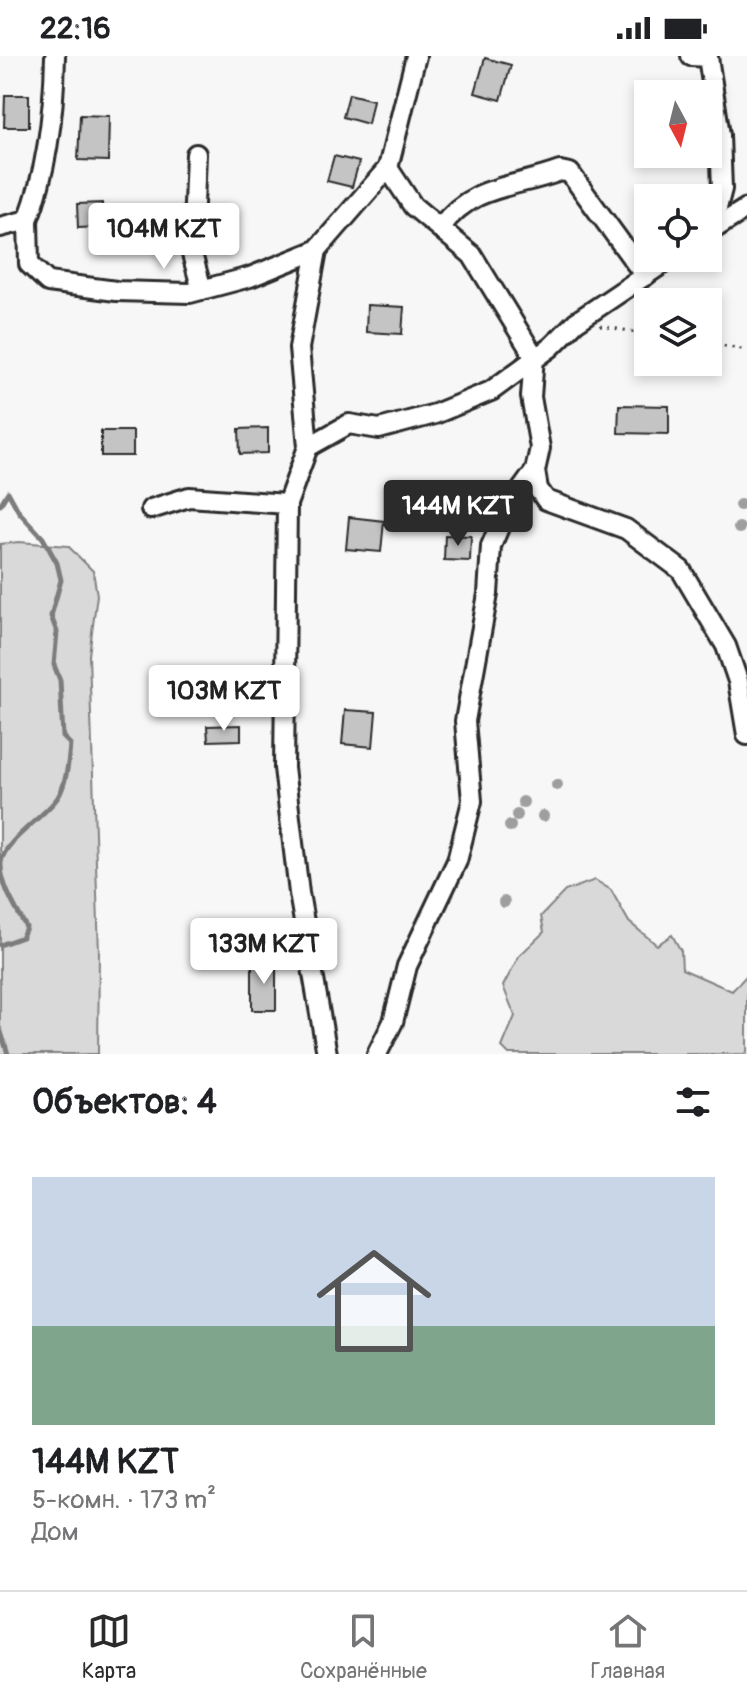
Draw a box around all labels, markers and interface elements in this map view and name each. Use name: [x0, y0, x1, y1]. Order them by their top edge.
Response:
text: 22:16: [40, 10, 111, 47]
north arrow: [634, 80, 722, 168]
map controls: [634, 80, 722, 376]
button: locate: [634, 184, 722, 272]
pin: 104M KZT: [81, 203, 247, 271]
text: 104M KZT: [106, 213, 222, 245]
button: layers: [634, 288, 722, 376]
pin: 144M KZT: [375, 480, 541, 548]
text: 144M KZT: [402, 490, 514, 522]
pin: 103M KZT: [141, 665, 307, 733]
text: 103M KZT: [167, 675, 281, 707]
pin: 133M KZT: [181, 918, 347, 986]
text: 133M KZT: [208, 928, 320, 960]
icon: filters: [671, 1080, 715, 1124]
text: Объектов: 4: [32, 1081, 217, 1124]
icon: home: [302, 1229, 446, 1373]
text: 144M KZT: [32, 1441, 179, 1484]
text: 5-комн. · 173 m²: [32, 1484, 216, 1516]
text: Дом: [32, 1516, 79, 1548]
tab: Карта: [82, 1609, 136, 1685]
tab: Сохранённые: [300, 1609, 427, 1685]
tab: Главная: [590, 1609, 665, 1685]

